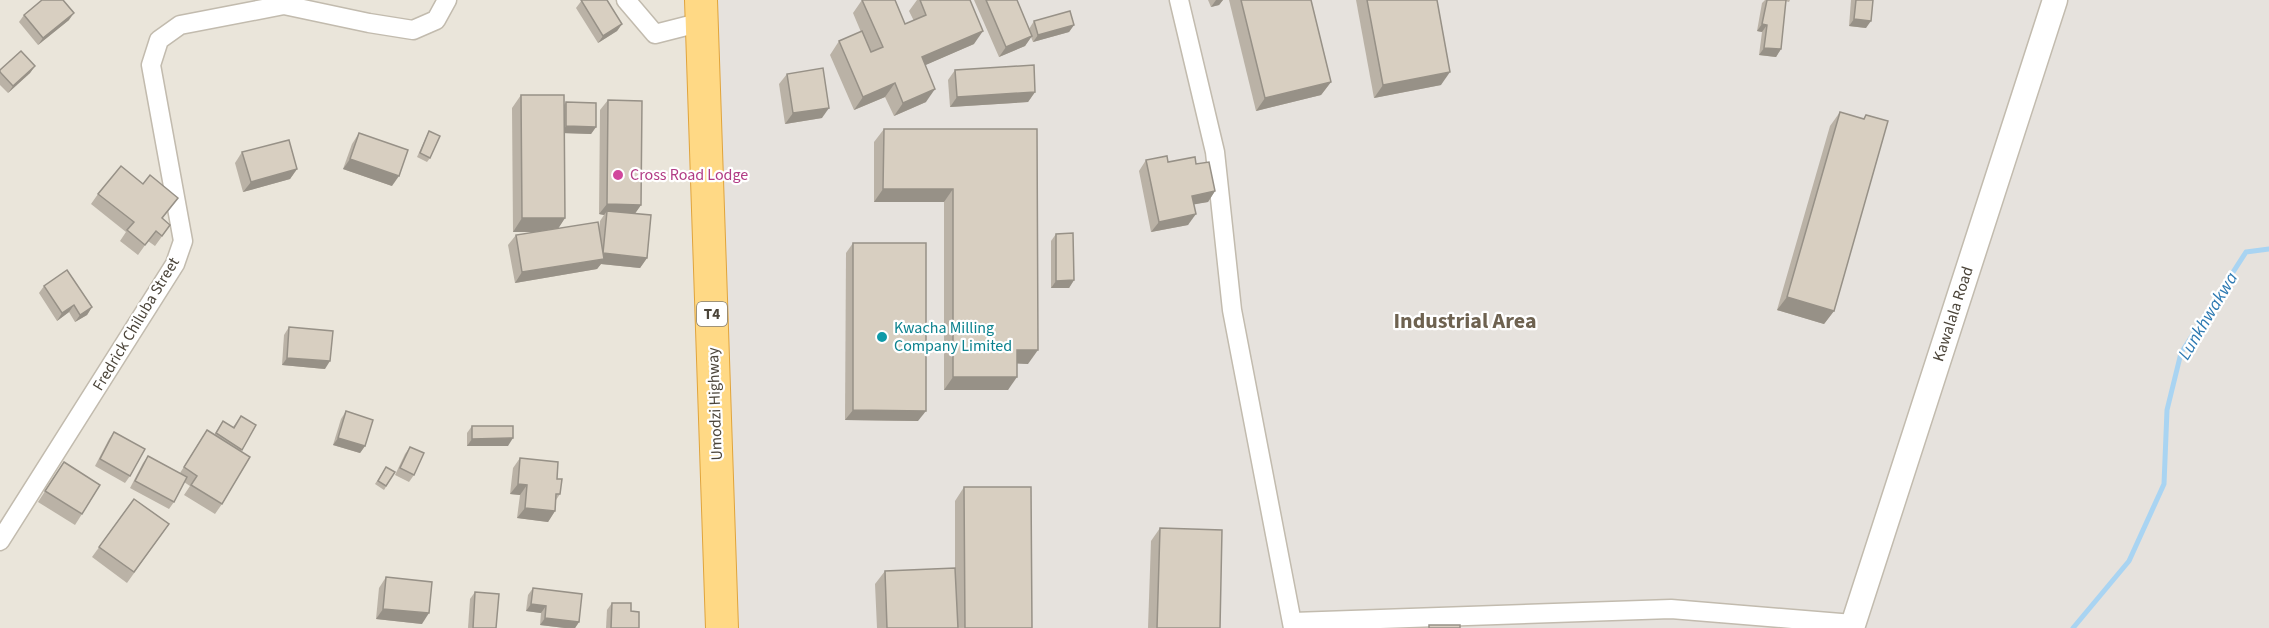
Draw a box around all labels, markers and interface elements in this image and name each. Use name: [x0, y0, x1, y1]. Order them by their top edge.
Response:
place label: Cross Road Lodge: [630, 164, 748, 186]
marker: Cross Road Lodge: [611, 168, 625, 182]
street label: Fredrick Chiluba Street: [87, 253, 185, 395]
street label: Kawalala Road: [1927, 264, 1979, 364]
water label: Lunkhwakwa: [2172, 267, 2244, 365]
road number: T4: [697, 302, 727, 326]
district label: Industrial Area: [1393, 305, 1537, 337]
place label: Kwacha Milling Company Limited: [894, 317, 1012, 357]
marker: Kwacha Milling Company Limited: [875, 330, 889, 344]
street label: Umodzi Highway: [702, 347, 728, 461]

